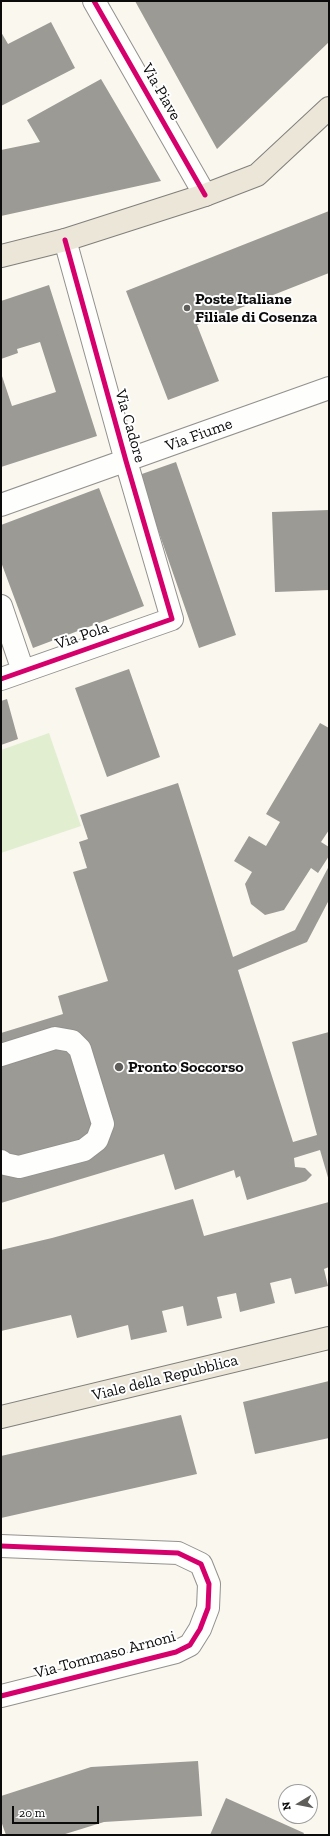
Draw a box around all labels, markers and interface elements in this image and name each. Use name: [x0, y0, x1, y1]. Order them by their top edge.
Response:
street label: Via Piave: [137, 60, 185, 124]
place label: Poste Italiane Filiale di Cosenza: [195, 289, 317, 327]
marker: Poste Italiane Filiale di Cosenza: [182, 303, 192, 313]
street label: Via Cadore: [110, 387, 150, 465]
street label: Via Fiume: [163, 414, 235, 456]
street label: Via Pola: [53, 618, 111, 654]
place label: Pronto Soccorso: [128, 1057, 244, 1077]
marker: Pronto Soccorso: [113, 1061, 125, 1073]
street label: Viale della Repubblica: [90, 1351, 240, 1405]
street label: Via Tommaso Arnoni: [32, 1627, 178, 1683]
north arrow: [278, 1784, 318, 1824]
scale bar: [14, 1798, 101, 1824]
text: N: [280, 1801, 294, 1811]
text: 20 m: [19, 1806, 45, 1820]

